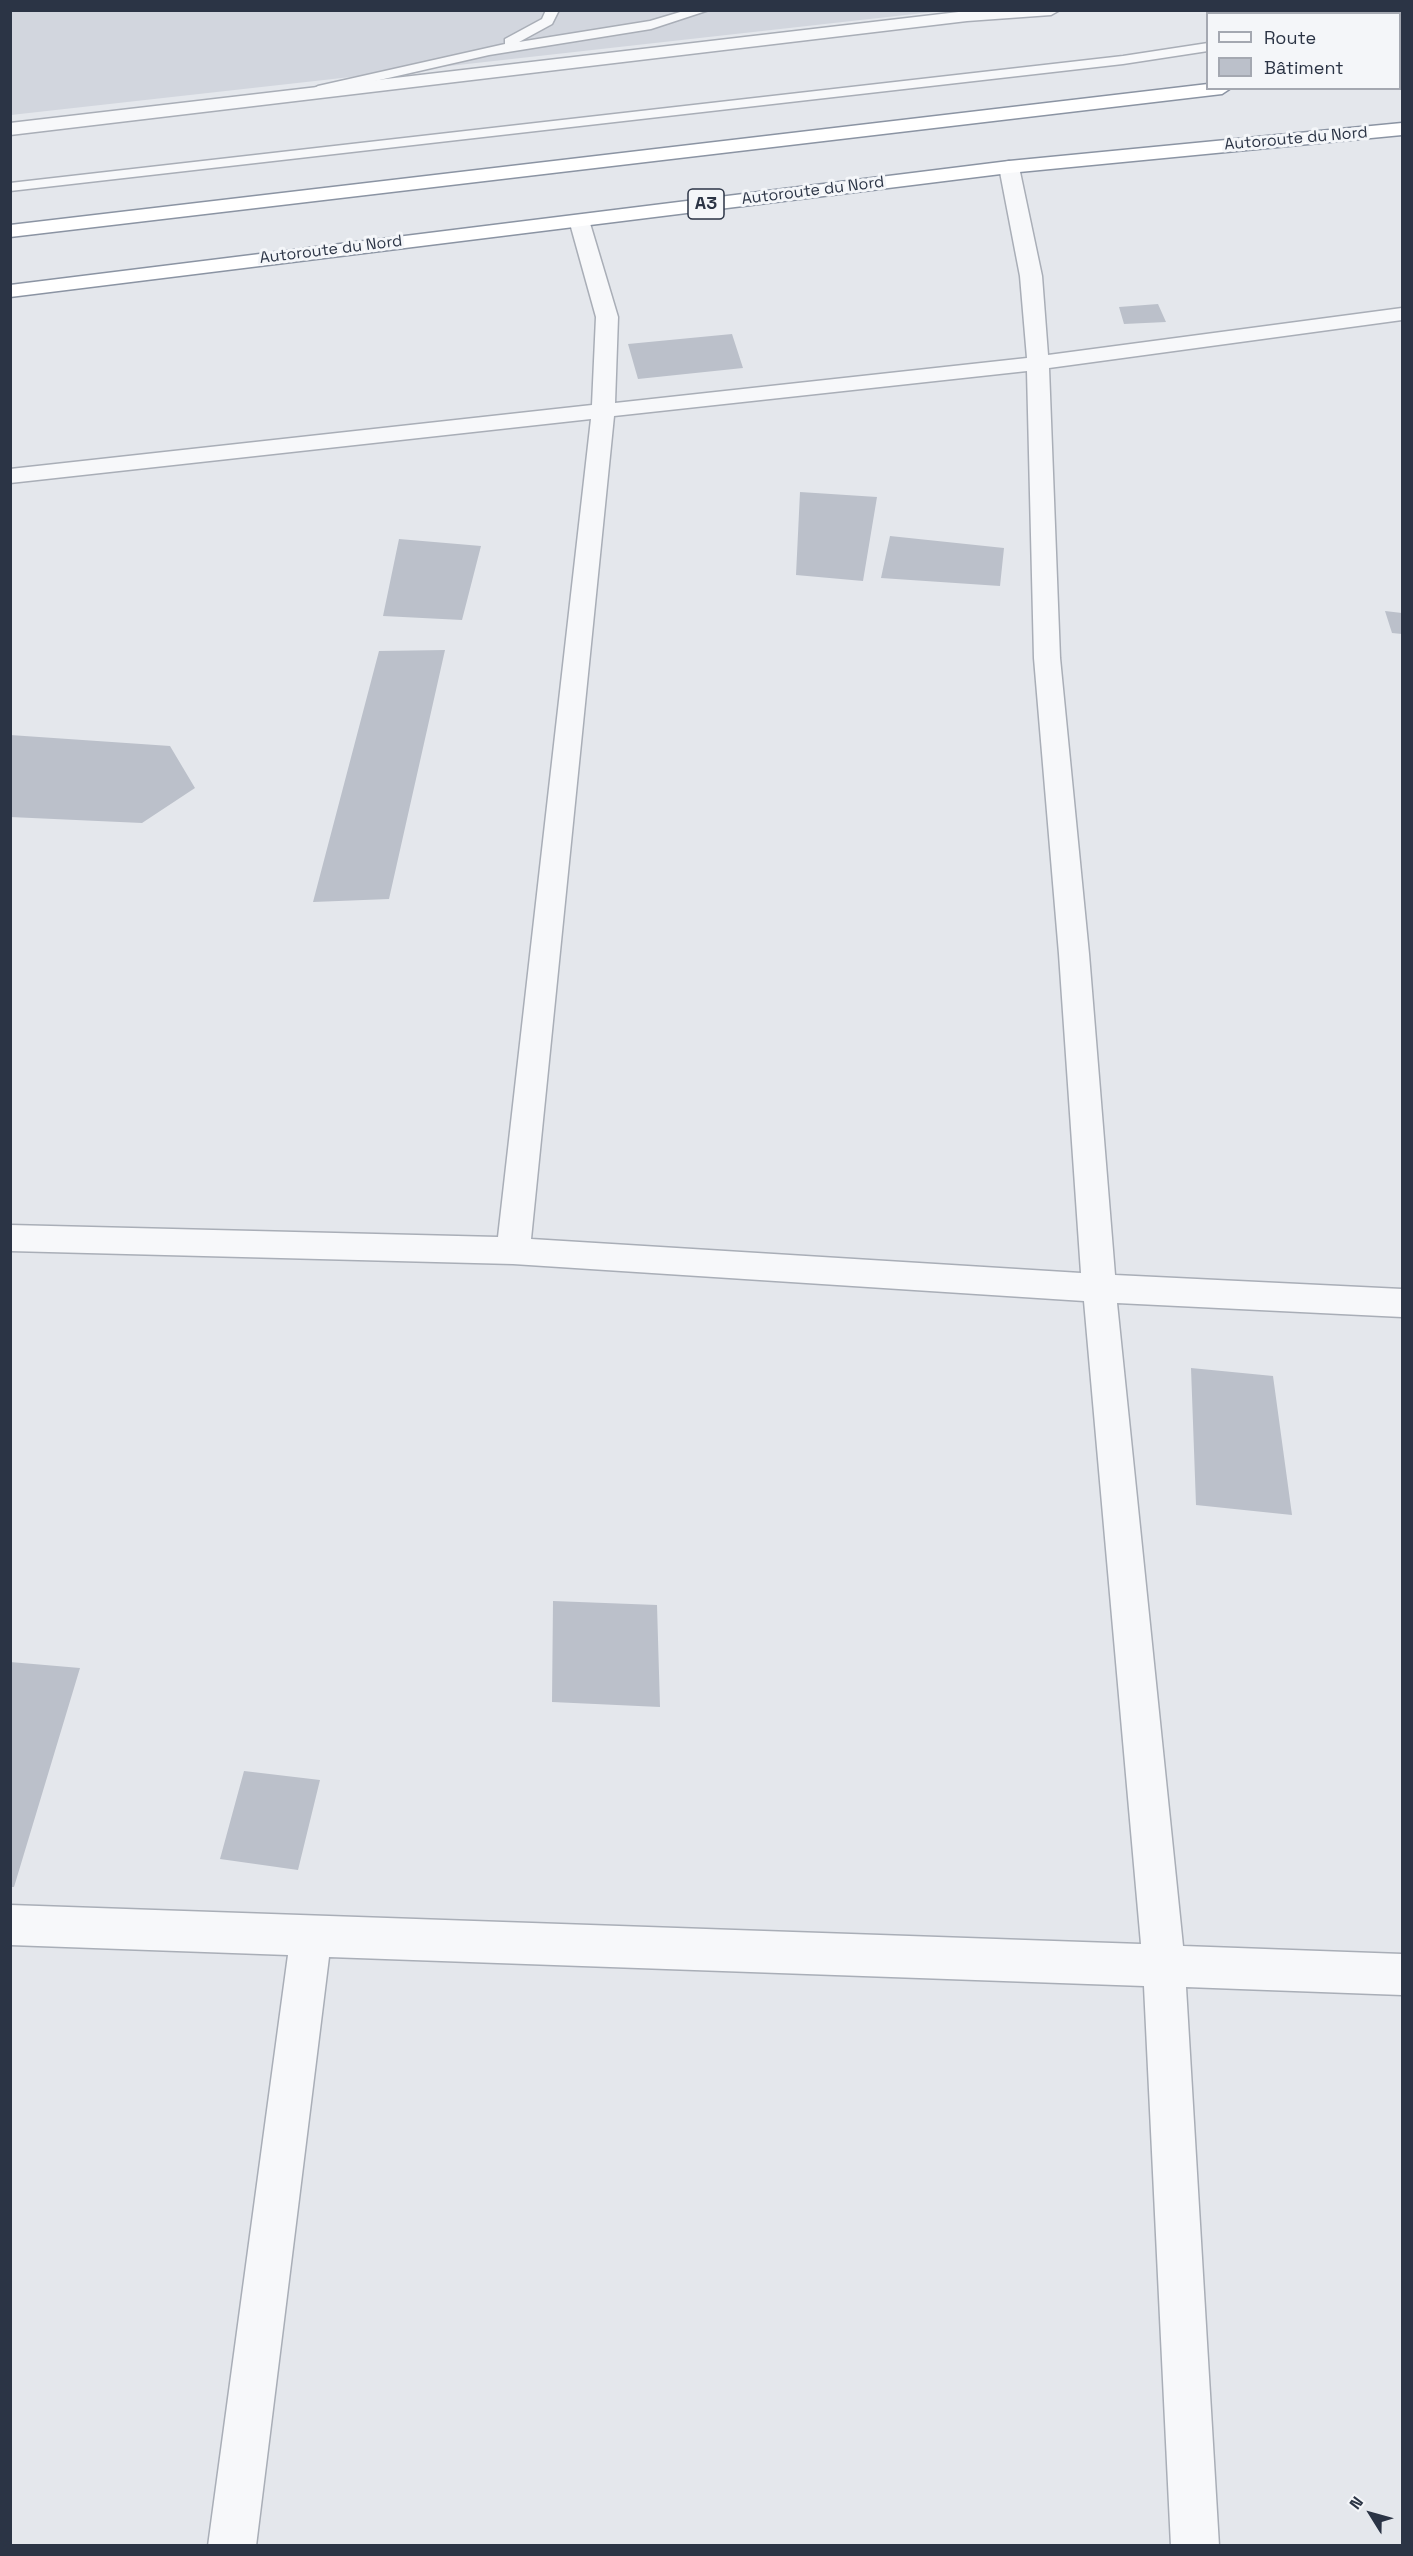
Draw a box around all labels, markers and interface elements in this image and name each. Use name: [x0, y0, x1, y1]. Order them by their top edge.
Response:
legend: [1206, 12, 1401, 90]
text: Route: [1264, 26, 1316, 49]
text: Bâtiment: [1264, 56, 1344, 79]
street label: Autoroute du Nord: [1224, 123, 1368, 155]
street label: Autoroute du Nord: [741, 173, 885, 209]
road number: A3: [688, 189, 724, 219]
street label: Autoroute du Nord: [259, 232, 403, 268]
north arrow: [1341, 2484, 1401, 2544]
text: N: [1345, 2492, 1368, 2513]

